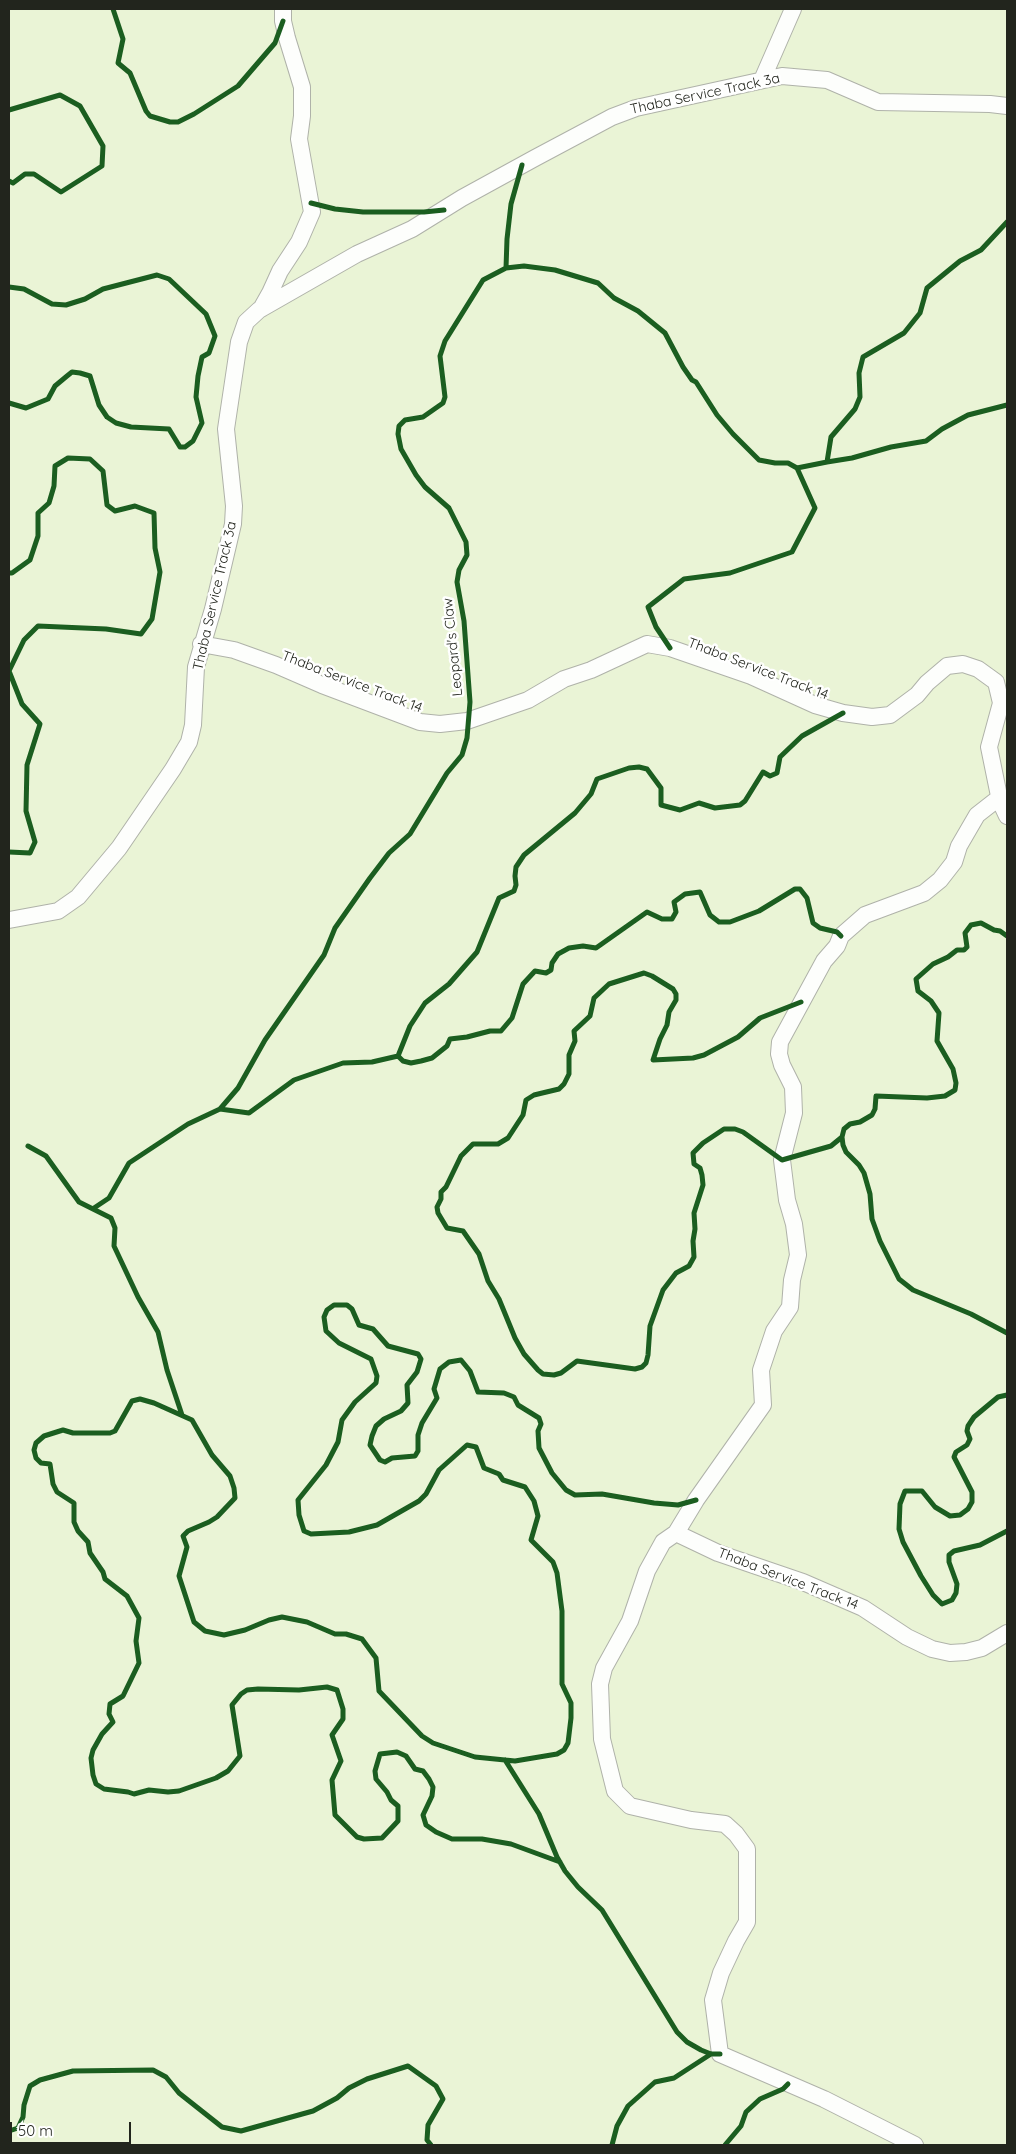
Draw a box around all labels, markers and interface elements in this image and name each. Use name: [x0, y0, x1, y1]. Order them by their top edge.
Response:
street label: Thaba Service Track 3a: [629, 70, 781, 118]
street label: Thaba Service Track 3a: [190, 520, 240, 672]
street label: Leopard's Claw: [439, 597, 467, 697]
street label: Thaba Service Track 14: [685, 634, 831, 704]
street label: Thaba Service Track 14: [279, 647, 425, 717]
street label: Thaba Service Track 14: [715, 1544, 861, 1614]
scale bar: [12, 2112, 134, 2144]
text: 50 m: [18, 2121, 53, 2140]

